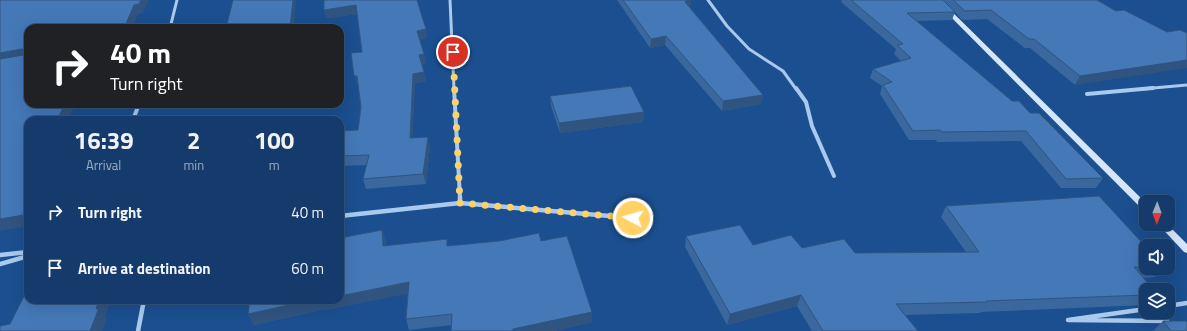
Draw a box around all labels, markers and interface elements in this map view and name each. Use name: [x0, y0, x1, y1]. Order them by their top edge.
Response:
text: 40 m: [110, 31, 171, 74]
pin: [436, 35, 470, 69]
icon: right: [44, 40, 96, 92]
icon: arrive: [442, 41, 464, 63]
text: Turn right: [110, 70, 183, 97]
text: 16:39: [74, 122, 134, 158]
text: 2: [187, 122, 201, 158]
text: 100: [254, 122, 294, 158]
text: Arrival: [86, 155, 121, 175]
text: min: [183, 155, 204, 175]
text: m: [269, 155, 280, 175]
north arrow: [1139, 195, 1175, 231]
map controls: [1139, 195, 1175, 319]
position arrow: [612, 197, 654, 239]
icon: right: [44, 201, 66, 223]
text: Turn right: [78, 201, 142, 224]
text: 40 m: [291, 201, 324, 224]
button: sound: [1139, 239, 1175, 275]
icon: arrive: [44, 257, 66, 279]
text: Arrive at destination: [78, 257, 211, 280]
text: 60 m: [291, 257, 324, 280]
button: layers: [1139, 283, 1175, 319]

